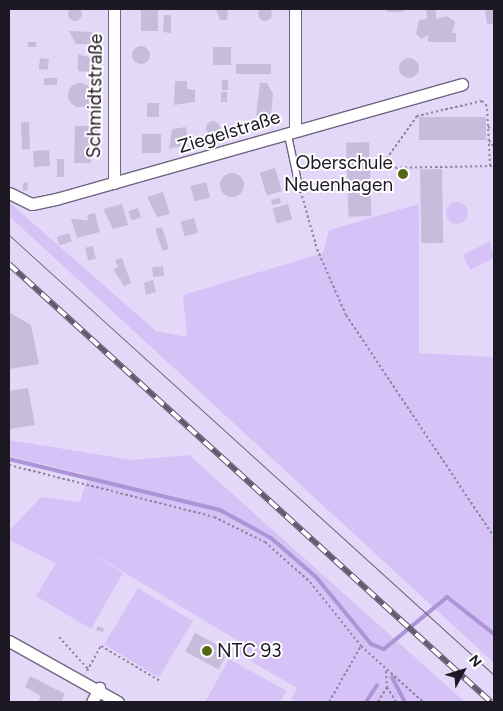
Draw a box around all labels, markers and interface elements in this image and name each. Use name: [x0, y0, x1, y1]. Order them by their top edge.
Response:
street label: Schmidtstraße: [83, 33, 107, 159]
street label: Ziegelstraße: [175, 106, 283, 158]
place label: Oberschule Neuenhagen: [284, 152, 393, 196]
marker: Oberschule Neuenhagen: [397, 168, 409, 180]
place label: NTC 93: [217, 640, 282, 662]
marker: NTC 93: [201, 645, 213, 657]
north arrow: [438, 646, 488, 696]
text: N: [465, 652, 485, 671]

